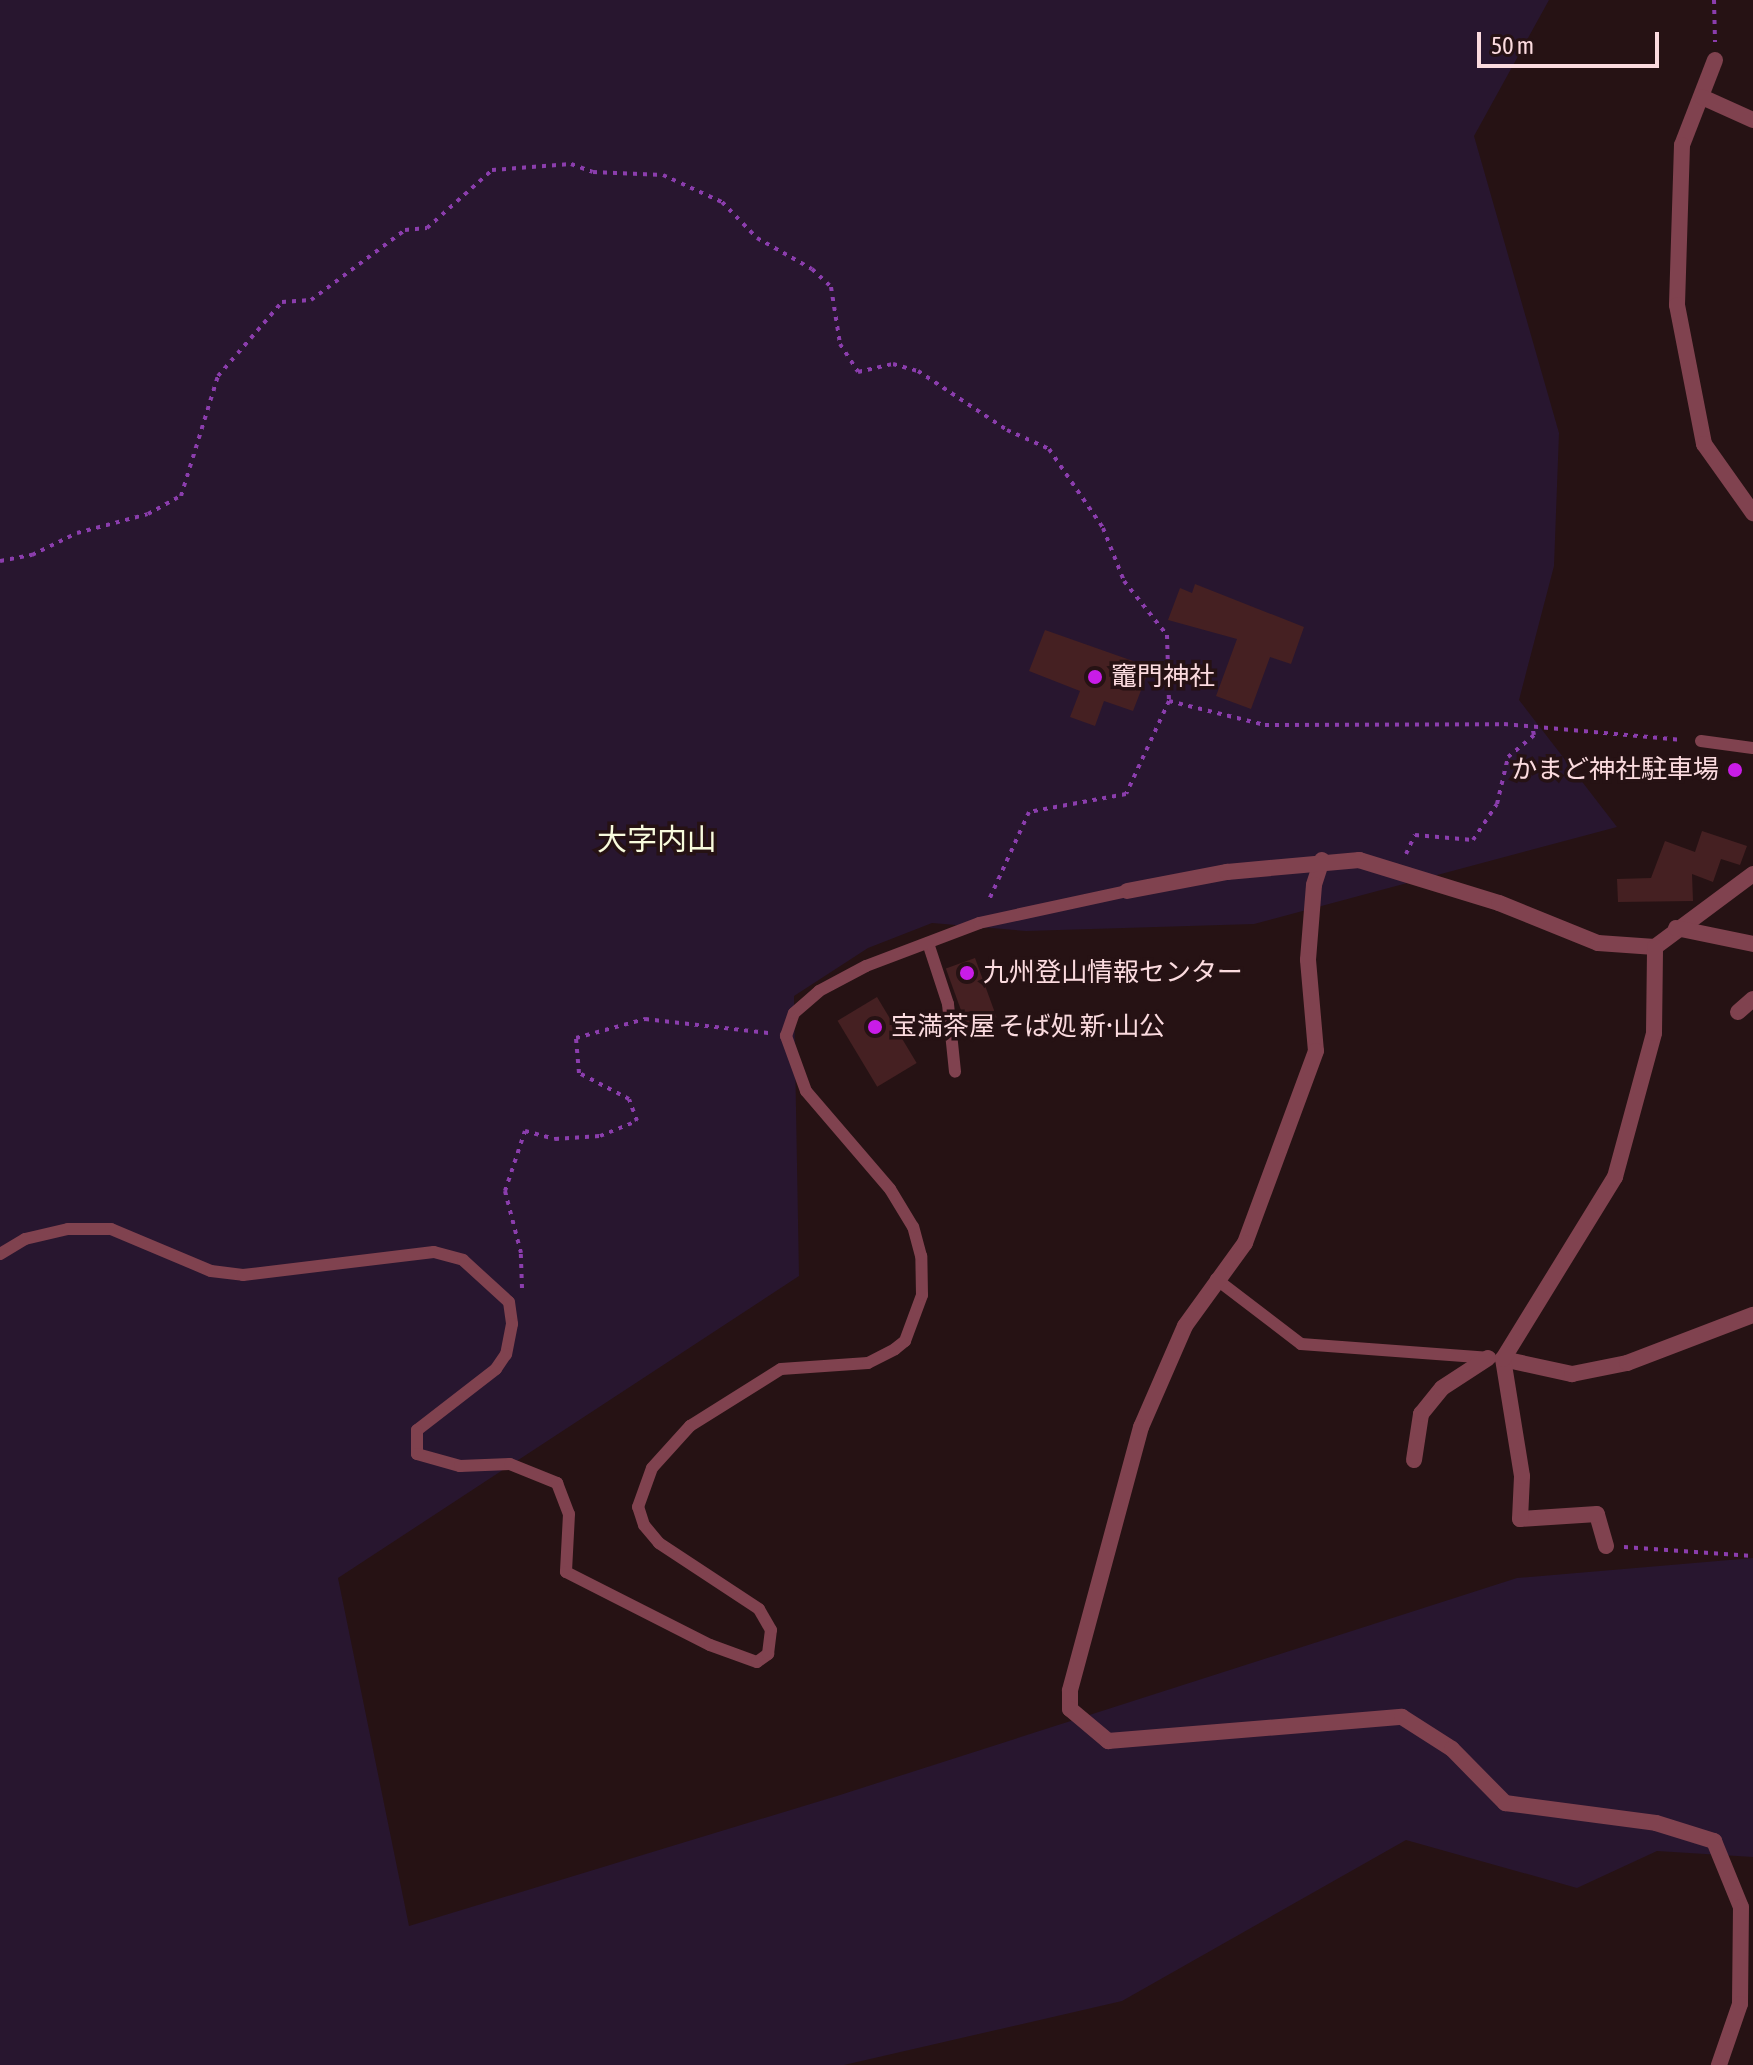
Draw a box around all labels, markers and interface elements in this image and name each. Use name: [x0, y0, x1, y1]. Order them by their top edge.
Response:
scale bar: [1481, 16, 1663, 66]
text: 50 m: [1491, 32, 1534, 59]
place label: 竈門神社: [1111, 661, 1215, 693]
marker: 竈門神社: [1086, 668, 1104, 686]
place label: かまど神社駐車場: [1511, 754, 1719, 786]
marker: かまど神社駐車場: [1726, 761, 1744, 779]
district label: 大字内山: [597, 821, 717, 857]
place label: 九州登山情報センター: [983, 957, 1243, 989]
marker: 九州登山情報センター: [958, 964, 976, 982]
place label: 宝満茶屋 そば処 新•山公: [891, 1011, 1165, 1043]
marker: 宝満茶屋 そば処 新•山公: [866, 1018, 884, 1036]

